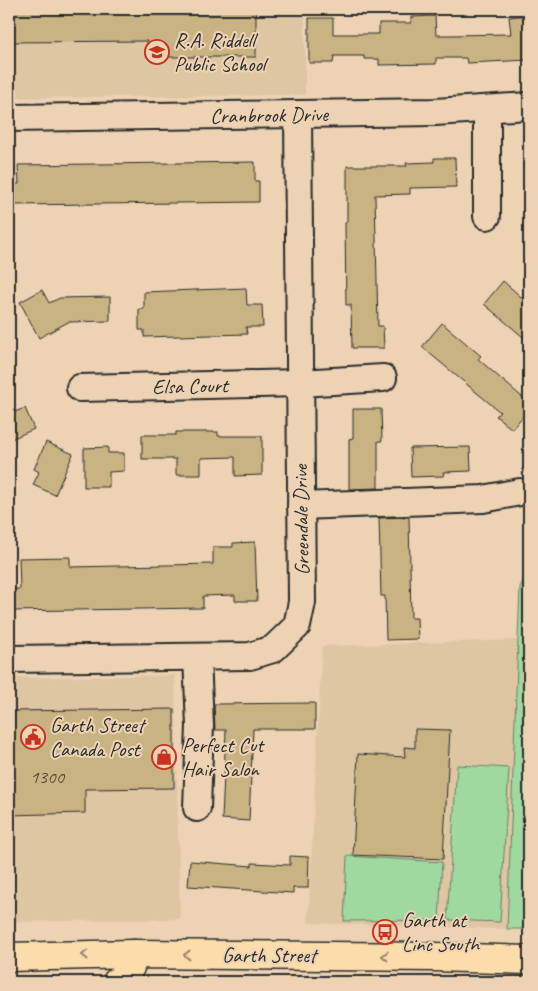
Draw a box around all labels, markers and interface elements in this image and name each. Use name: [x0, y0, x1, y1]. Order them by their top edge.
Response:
place label: R.A. Riddell Public School: [174, 27, 269, 77]
school or university icon: R.A. Riddell Public School: [144, 39, 170, 65]
street label: Cranbrook Drive: [210, 101, 329, 129]
street label: Elsa Court: [152, 372, 230, 400]
street label: Greendale Drive: [287, 463, 315, 576]
place label: Garth Street Canada Post: [50, 712, 147, 762]
public building icon: Garth Street Canada Post: [20, 724, 46, 750]
place label: Perfect Cut Hair Salon: [182, 732, 265, 782]
shop icon: Perfect Cut Hair Salon: [151, 744, 177, 770]
house number: 1300: [30, 765, 66, 789]
place label: Garth at Linc South: [402, 907, 480, 957]
bus stop icon: Garth at Linc South: [372, 919, 398, 945]
street label: Garth Street: [222, 942, 319, 968]
one-way arrow: [81, 950, 88, 960]
one-way arrow: [183, 950, 191, 960]
one-way arrow: [381, 951, 389, 962]

